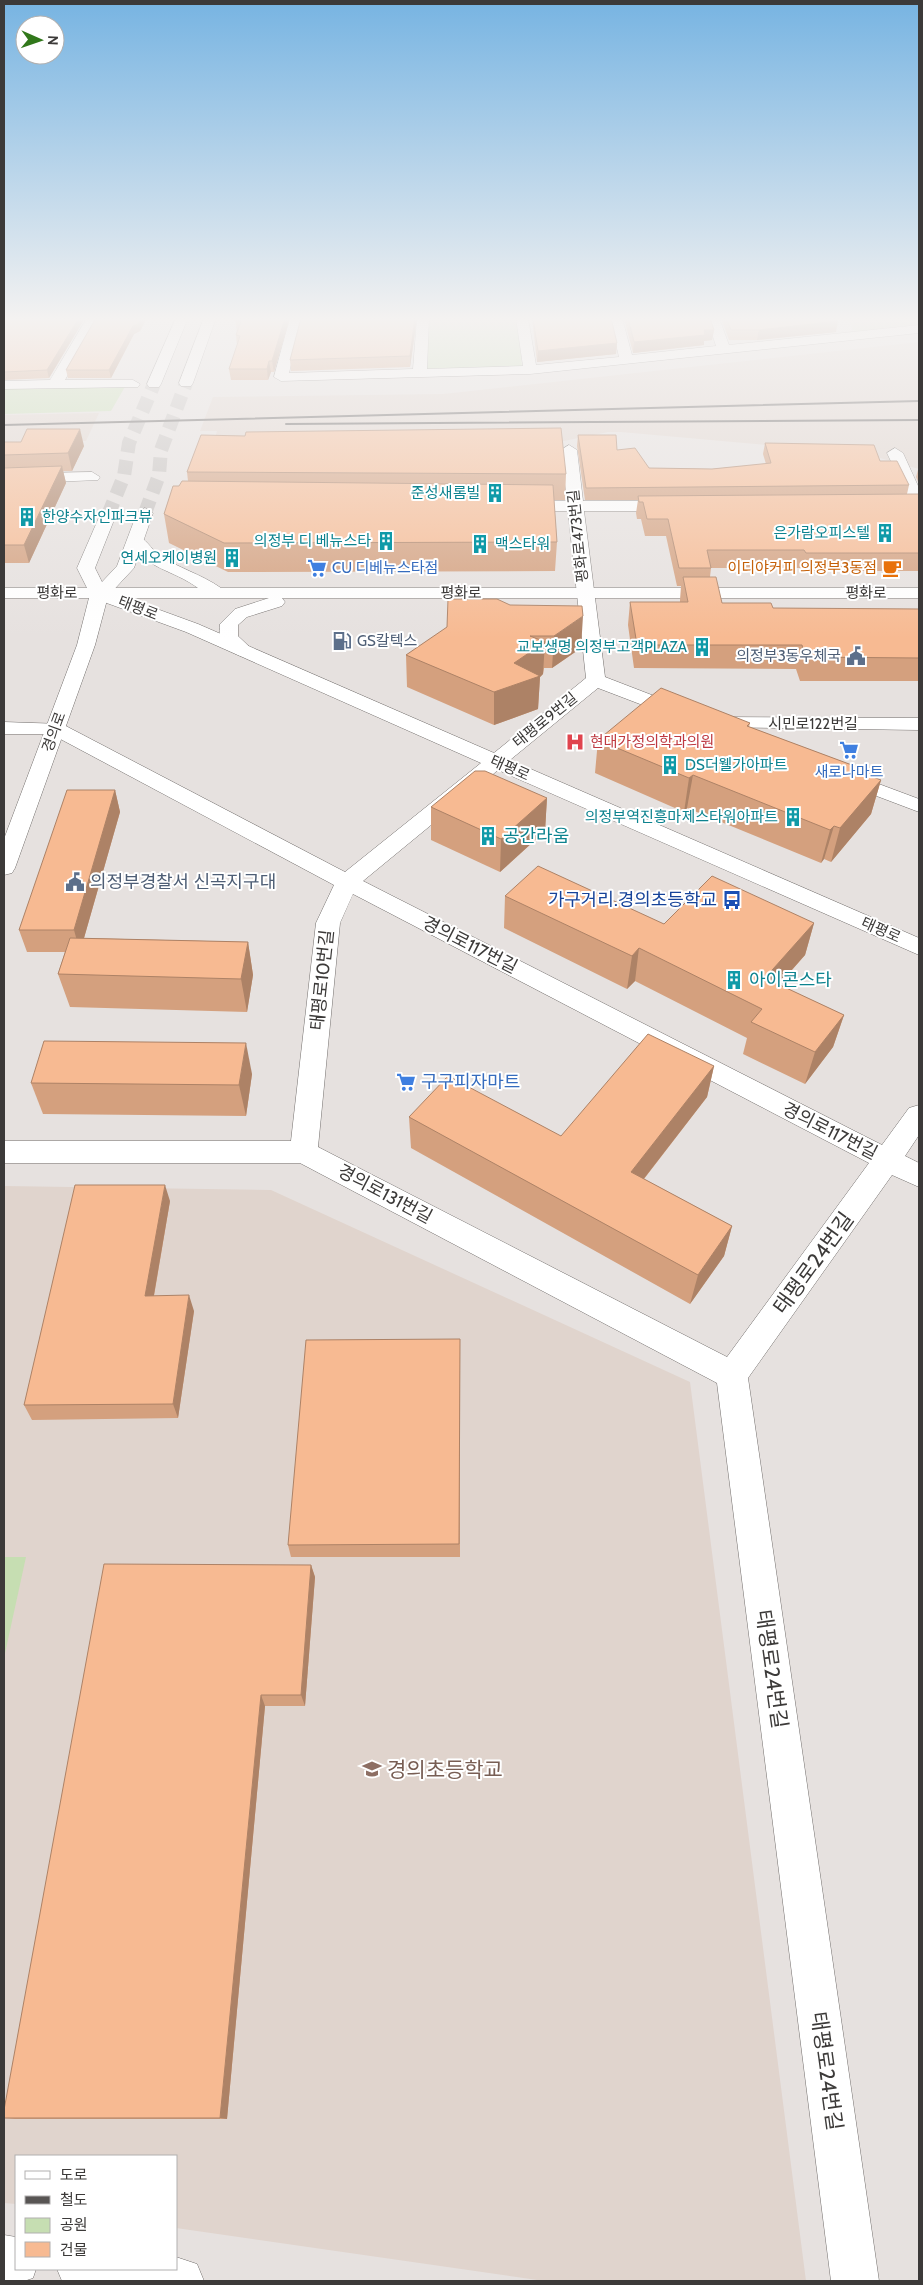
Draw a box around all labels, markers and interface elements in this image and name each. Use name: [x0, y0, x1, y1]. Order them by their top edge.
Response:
north arrow: [15, 15, 65, 65]
text: N: [44, 35, 62, 46]
building icon: 준성새롬빌: [484, 482, 506, 504]
place label: 준성새롬빌: [411, 484, 480, 502]
street label: 평화로473번길: [564, 489, 592, 583]
building icon: 한양수자인파크뷰: [16, 506, 38, 528]
place label: 한양수자인파크뷰: [42, 508, 153, 526]
building icon: 은가람오피스텔: [874, 522, 896, 544]
place label: 은가람오피스텔: [773, 524, 870, 542]
building icon: 의정부 디 베뉴스타: [375, 530, 397, 552]
place label: 의정부 디 베뉴스타: [254, 532, 371, 550]
building icon: 맥스타워: [469, 533, 491, 555]
place label: 맥스타워: [495, 535, 550, 553]
building icon: 연세오케이병원: [221, 547, 243, 569]
place label: 연세오케이병원: [120, 549, 217, 567]
supermarket icon: CU 디베뉴스타점: [306, 557, 328, 579]
cafe icon: 이디야커피 의정부3동점: [881, 557, 903, 579]
place label: CU 디베뉴스타점: [332, 559, 438, 577]
place label: 이디야커피 의정부3동점: [728, 559, 877, 577]
street label: 평화로: [36, 584, 78, 602]
street label: 평화로: [440, 584, 482, 602]
street label: 평화로: [845, 584, 887, 602]
street label: 태평로: [115, 592, 161, 624]
fuel station icon: GS칼텍스: [331, 630, 353, 652]
place label: GS칼텍스: [357, 632, 417, 650]
building icon: 교보생명 의정부고객PLAZA: [691, 636, 713, 658]
place label: 교보생명 의정부고객PLAZA: [517, 638, 688, 656]
public building icon: 의정부3동우체국: [845, 645, 867, 667]
place label: 의정부3동우체국: [736, 647, 841, 665]
street label: 태평로9번길: [509, 689, 581, 751]
street label: 경의로: [38, 709, 70, 755]
street label: 시민로122번길: [768, 715, 858, 733]
hospital icon: 현대가정의학과의원: [564, 731, 586, 753]
place label: 현대가정의학과의원: [590, 733, 714, 751]
supermarket icon: 새로나마트: [838, 739, 860, 761]
street label: 태평로: [487, 751, 533, 785]
building icon: DS더웰가아파트: [659, 754, 681, 776]
place label: DS더웰가아파트: [685, 756, 788, 774]
place label: 새로나마트: [814, 763, 884, 781]
building icon: 의정부역진흥마제스타워아파트: [782, 806, 804, 828]
place label: 의정부역진흥마제스타워아파트: [585, 808, 778, 826]
building icon: 공간라움: [477, 825, 499, 847]
place label: 공간라움: [503, 825, 569, 847]
public building icon: 의정부경찰서 신곡지구대: [64, 871, 86, 893]
place label: 의정부경찰서 신곡지구대: [90, 871, 276, 893]
place label: 가구거리.경의초등학교: [548, 889, 717, 911]
bus stop icon: 가구거리.경의초등학교: [721, 889, 743, 911]
street label: 경의로117번길: [419, 912, 521, 978]
street label: 태평로: [858, 913, 904, 947]
street label: 태평로10번길: [306, 929, 338, 1031]
building icon: 아이콘스타: [723, 969, 745, 991]
place label: 아이콘스타: [749, 969, 832, 991]
supermarket icon: 구구피자마트: [395, 1071, 417, 1093]
place label: 구구피자마트: [421, 1071, 520, 1093]
street label: 경의로117번길: [779, 1098, 881, 1164]
street label: 경의로131번길: [334, 1160, 436, 1228]
street label: 태평로24번길: [768, 1207, 858, 1319]
street label: 태평로24번길: [751, 1608, 793, 1730]
place label: 경의초등학교: [387, 1757, 503, 1782]
school or university icon: 경의초등학교: [361, 1758, 383, 1780]
street label: 태평로24번길: [806, 2010, 848, 2132]
legend: [15, 2155, 178, 2270]
text: 도로: [60, 2166, 88, 2184]
text: 철도: [60, 2191, 88, 2209]
text: 공원: [60, 2216, 88, 2234]
text: 건물: [60, 2241, 88, 2259]

